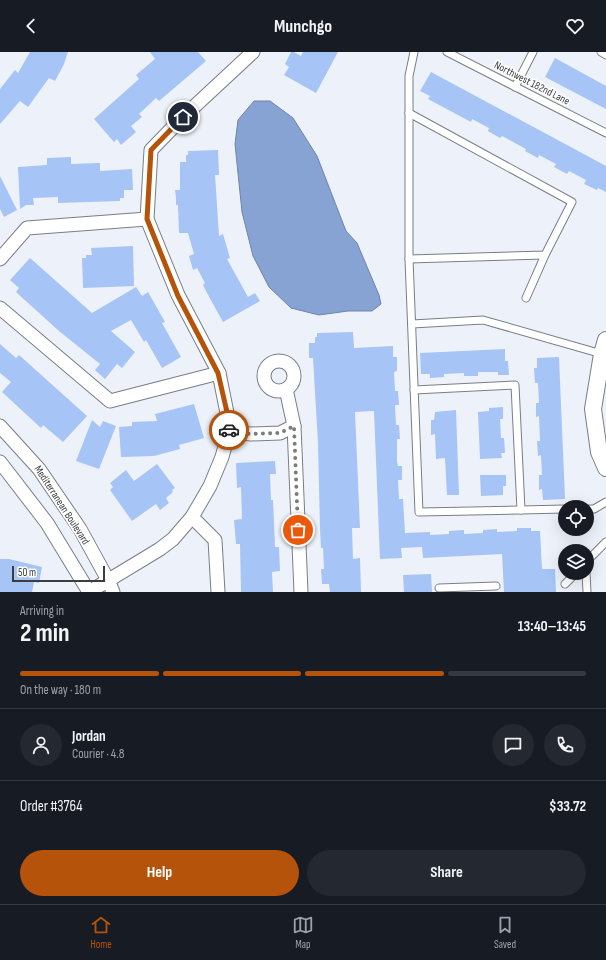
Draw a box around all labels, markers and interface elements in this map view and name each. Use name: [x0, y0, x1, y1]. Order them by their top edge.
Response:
icon: back: [20, 15, 42, 37]
icon: heart: [564, 15, 586, 37]
text: Munchgo: [274, 16, 332, 37]
street label: Northwest 182nd Lane: [492, 58, 572, 108]
pin: [166, 100, 200, 134]
icon: home: [172, 106, 194, 128]
courier: [209, 410, 249, 450]
icon: car: [218, 419, 240, 441]
street label: Mediterranean Boulevard: [32, 463, 93, 547]
map controls: [558, 500, 594, 580]
button: locate: [558, 500, 594, 536]
pin: [281, 513, 315, 547]
icon: bag: [287, 519, 309, 541]
button: layers: [558, 544, 594, 580]
scale bar: [12, 564, 105, 583]
text: 50 m: [18, 566, 36, 579]
text: Arriving in: [20, 603, 64, 619]
text: 13:40–13:45: [518, 617, 586, 636]
text: 2 min: [20, 618, 70, 649]
text: On the way · 180 m: [20, 682, 101, 698]
button: person: [20, 724, 62, 766]
button: chat: [492, 724, 534, 766]
button: phone: [544, 724, 586, 766]
text: Jordan: [72, 727, 106, 746]
text: Courier · 4.8: [72, 746, 124, 762]
text: Order #3764: [20, 797, 83, 816]
text: $33.72: [549, 797, 586, 816]
button: Help: [20, 850, 299, 896]
button: Share: [307, 850, 586, 896]
tab: Home: [90, 914, 112, 951]
tab: Map: [292, 914, 314, 951]
tab: Saved: [494, 914, 516, 951]

